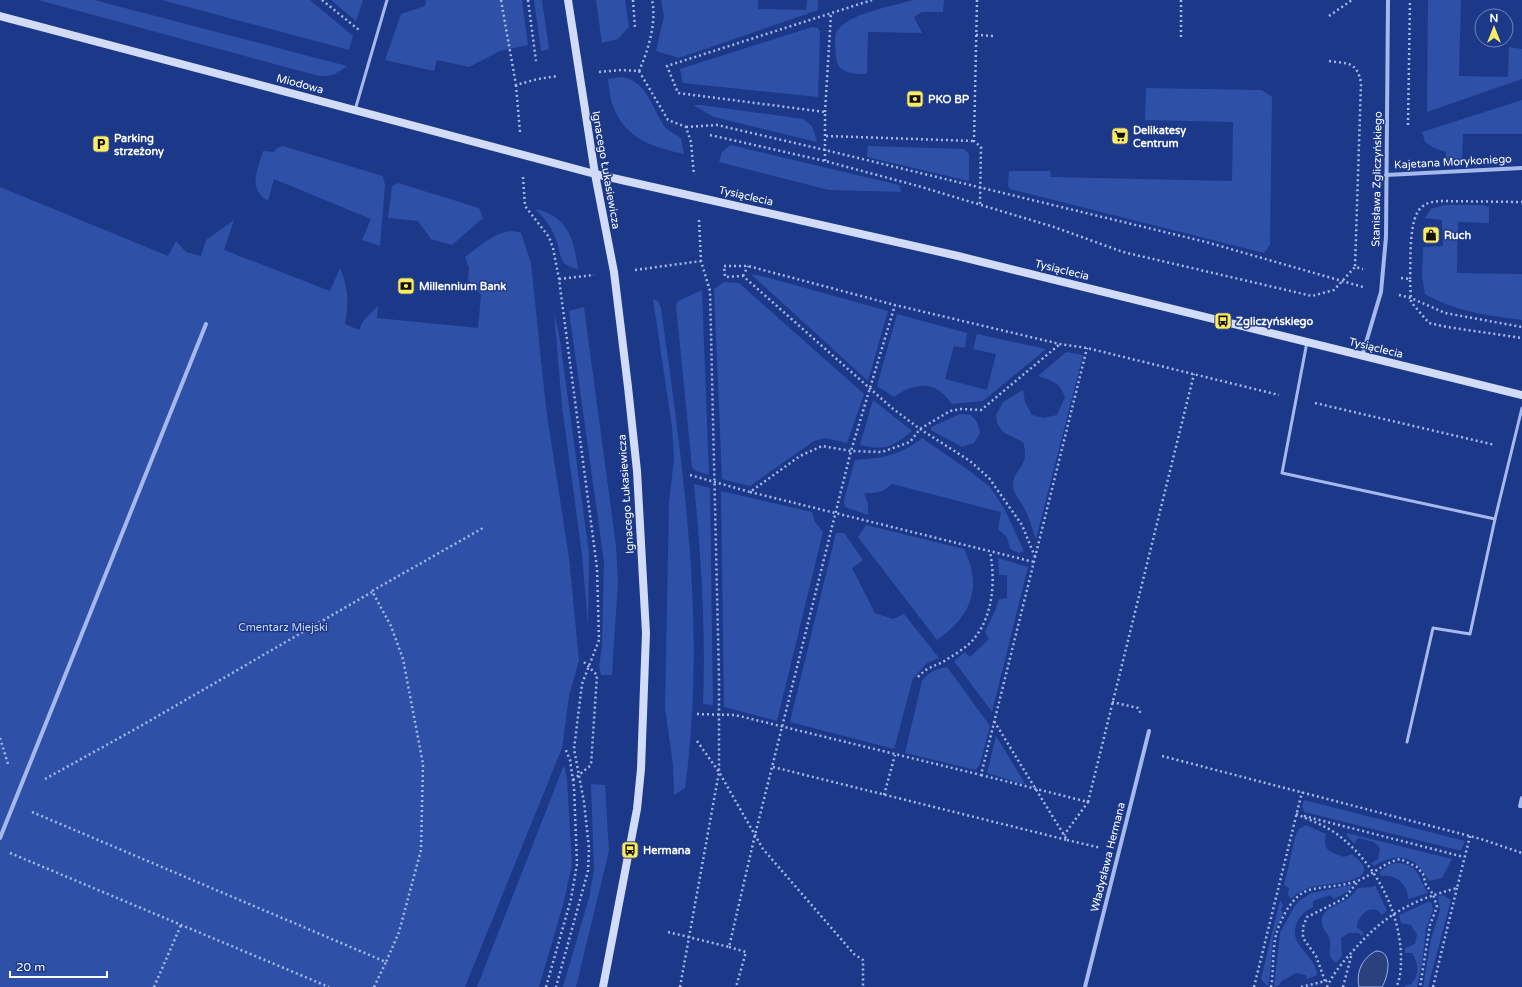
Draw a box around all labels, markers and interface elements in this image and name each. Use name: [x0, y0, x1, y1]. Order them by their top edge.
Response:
north arrow: [1474, 8, 1514, 48]
text: N: [1490, 12, 1498, 25]
street label: Miodowa: [275, 71, 325, 97]
bank icon: PKO BP: [905, 89, 925, 109]
place label: PKO BP: [928, 93, 970, 106]
street label: Ignacego Łukasiewicza: [589, 110, 623, 230]
street label: Stanisława Zgliczyńskiego: [1369, 111, 1385, 247]
place label: Delikatesy Centrum: [1133, 124, 1186, 150]
supermarket icon: Delikatesy Centrum: [1110, 126, 1130, 146]
place label: Parking strzeżony: [114, 132, 164, 159]
parking icon: Parking strzeżony: [91, 134, 111, 154]
street label: Kajetana Morykoniego: [1394, 152, 1512, 172]
street label: Tysiąclecia: [717, 183, 775, 209]
shop icon: Ruch: [1421, 225, 1441, 245]
place label: Ruch: [1444, 229, 1471, 242]
street label: Tysiąclecia: [1033, 257, 1091, 283]
bank icon: Millennium Bank: [396, 276, 416, 296]
place label: Millennium Bank: [419, 280, 506, 293]
bus stop icon: Zgliczyńskiego: [1213, 311, 1233, 331]
place label: Zgliczyńskiego: [1236, 315, 1314, 329]
street label: Tysiąclecia: [1347, 335, 1405, 361]
street label: Ignacego Łukasiewicza: [615, 434, 637, 554]
park label: Cmentarz Miejski: [238, 621, 328, 634]
street label: Władysława Hermana: [1088, 801, 1128, 913]
bus stop icon: Hermana: [620, 840, 640, 860]
place label: Hermana: [643, 844, 691, 857]
scale bar: [10, 953, 107, 979]
text: 20 m: [16, 960, 45, 974]

